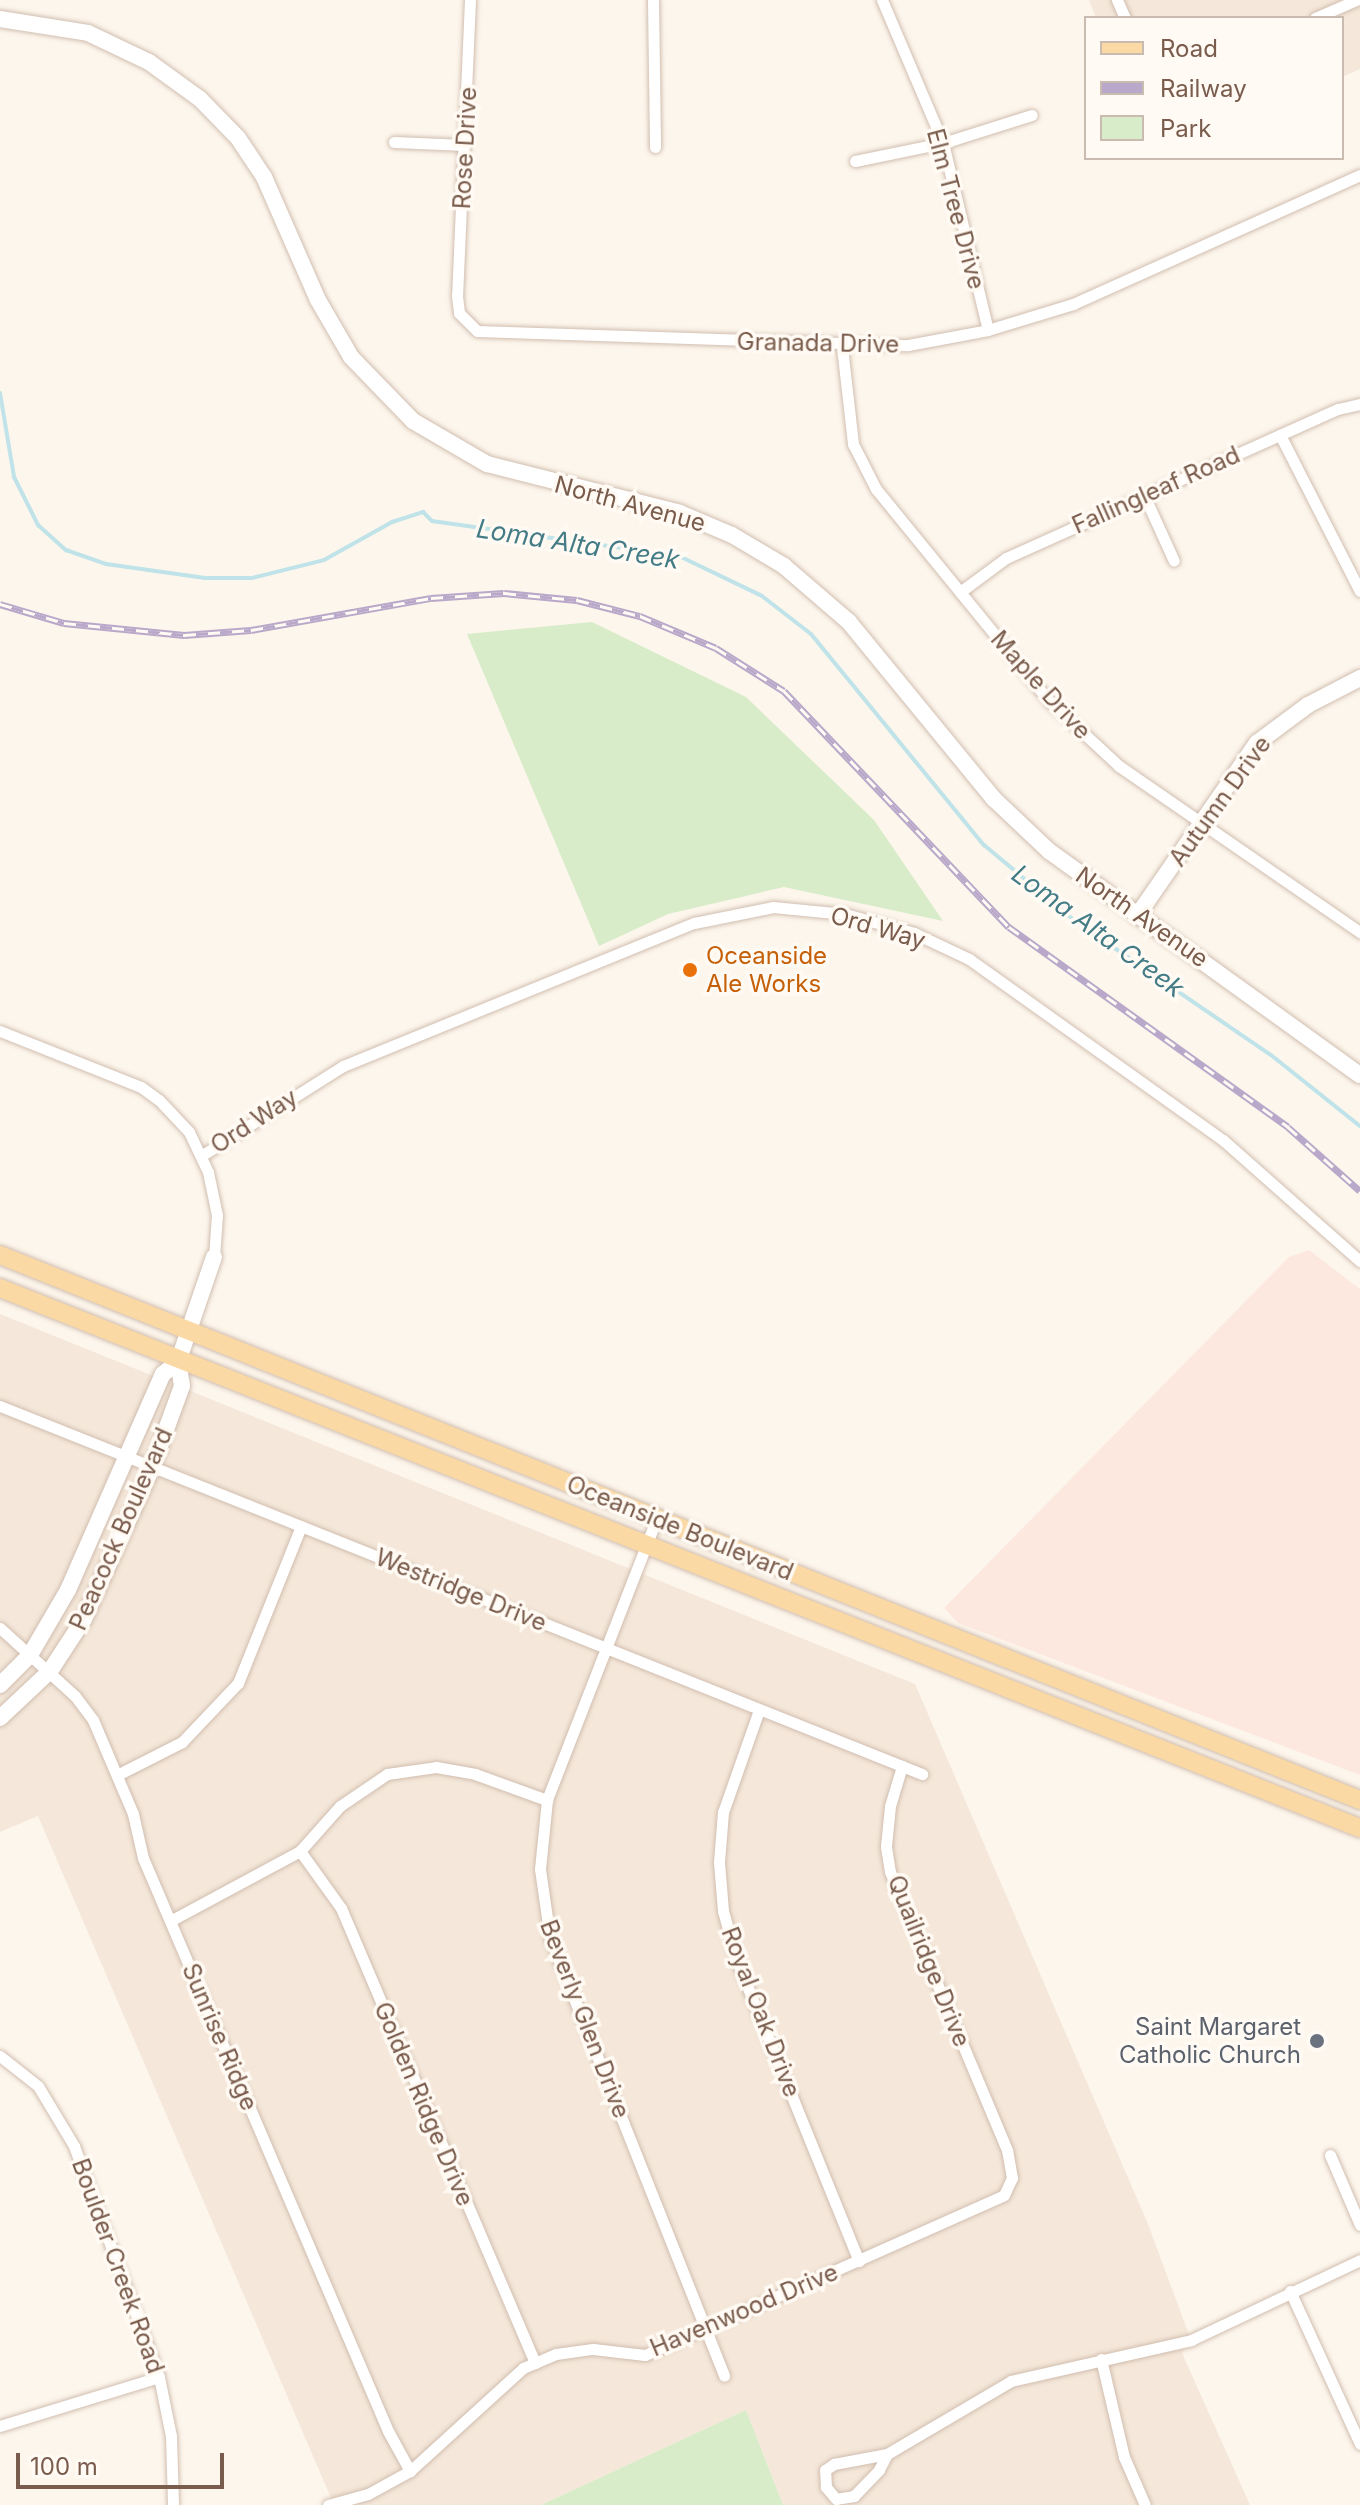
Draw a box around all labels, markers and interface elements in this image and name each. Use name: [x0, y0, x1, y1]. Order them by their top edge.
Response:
legend: [1084, 16, 1344, 160]
text: Road: [1160, 34, 1218, 63]
text: Railway: [1160, 74, 1247, 103]
street label: Rose Drive: [447, 86, 483, 210]
text: Park: [1160, 114, 1211, 143]
street label: Elm Tree Drive: [921, 126, 991, 292]
street label: Granada Drive: [736, 327, 900, 359]
street label: Fallingleaf Road: [1068, 440, 1244, 540]
street label: North Avenue: [551, 470, 709, 538]
water label: Loma Alta Creek: [474, 513, 682, 575]
street label: Maple Drive: [985, 625, 1097, 745]
street label: Autumn Drive: [1163, 730, 1277, 872]
water label: Loma Alta Creek: [1006, 858, 1190, 1004]
street label: North Avenue: [1070, 861, 1214, 973]
street label: Ord Way: [827, 901, 929, 955]
place label: Oceanside Ale Works: [706, 942, 827, 998]
marker: Oceanside Ale Works: [681, 961, 699, 979]
street label: Ord Way: [205, 1082, 303, 1160]
street label: Peacock Boulevard: [63, 1423, 179, 1635]
street label: Oceanside Boulevard: [563, 1469, 797, 1587]
street label: Westridge Drive: [371, 1543, 551, 1637]
street label: Quailridge Drive: [881, 1871, 977, 2051]
street label: Beverly Glen Drive: [534, 1916, 636, 2122]
street label: Royal Oak Drive: [715, 1923, 807, 2101]
street label: Sunrise Ridge: [176, 1959, 264, 2115]
street label: Golden Ridge Drive: [368, 1998, 480, 2210]
place label: Saint Margaret Catholic Church: [1119, 2013, 1301, 2069]
marker: Saint Margaret Catholic Church: [1308, 2032, 1326, 2050]
street label: Boulder Creek Road: [66, 2155, 170, 2377]
street label: Havenwood Drive: [646, 2257, 842, 2363]
scale bar: [20, 2437, 228, 2487]
text: 100 m: [30, 2452, 98, 2481]

